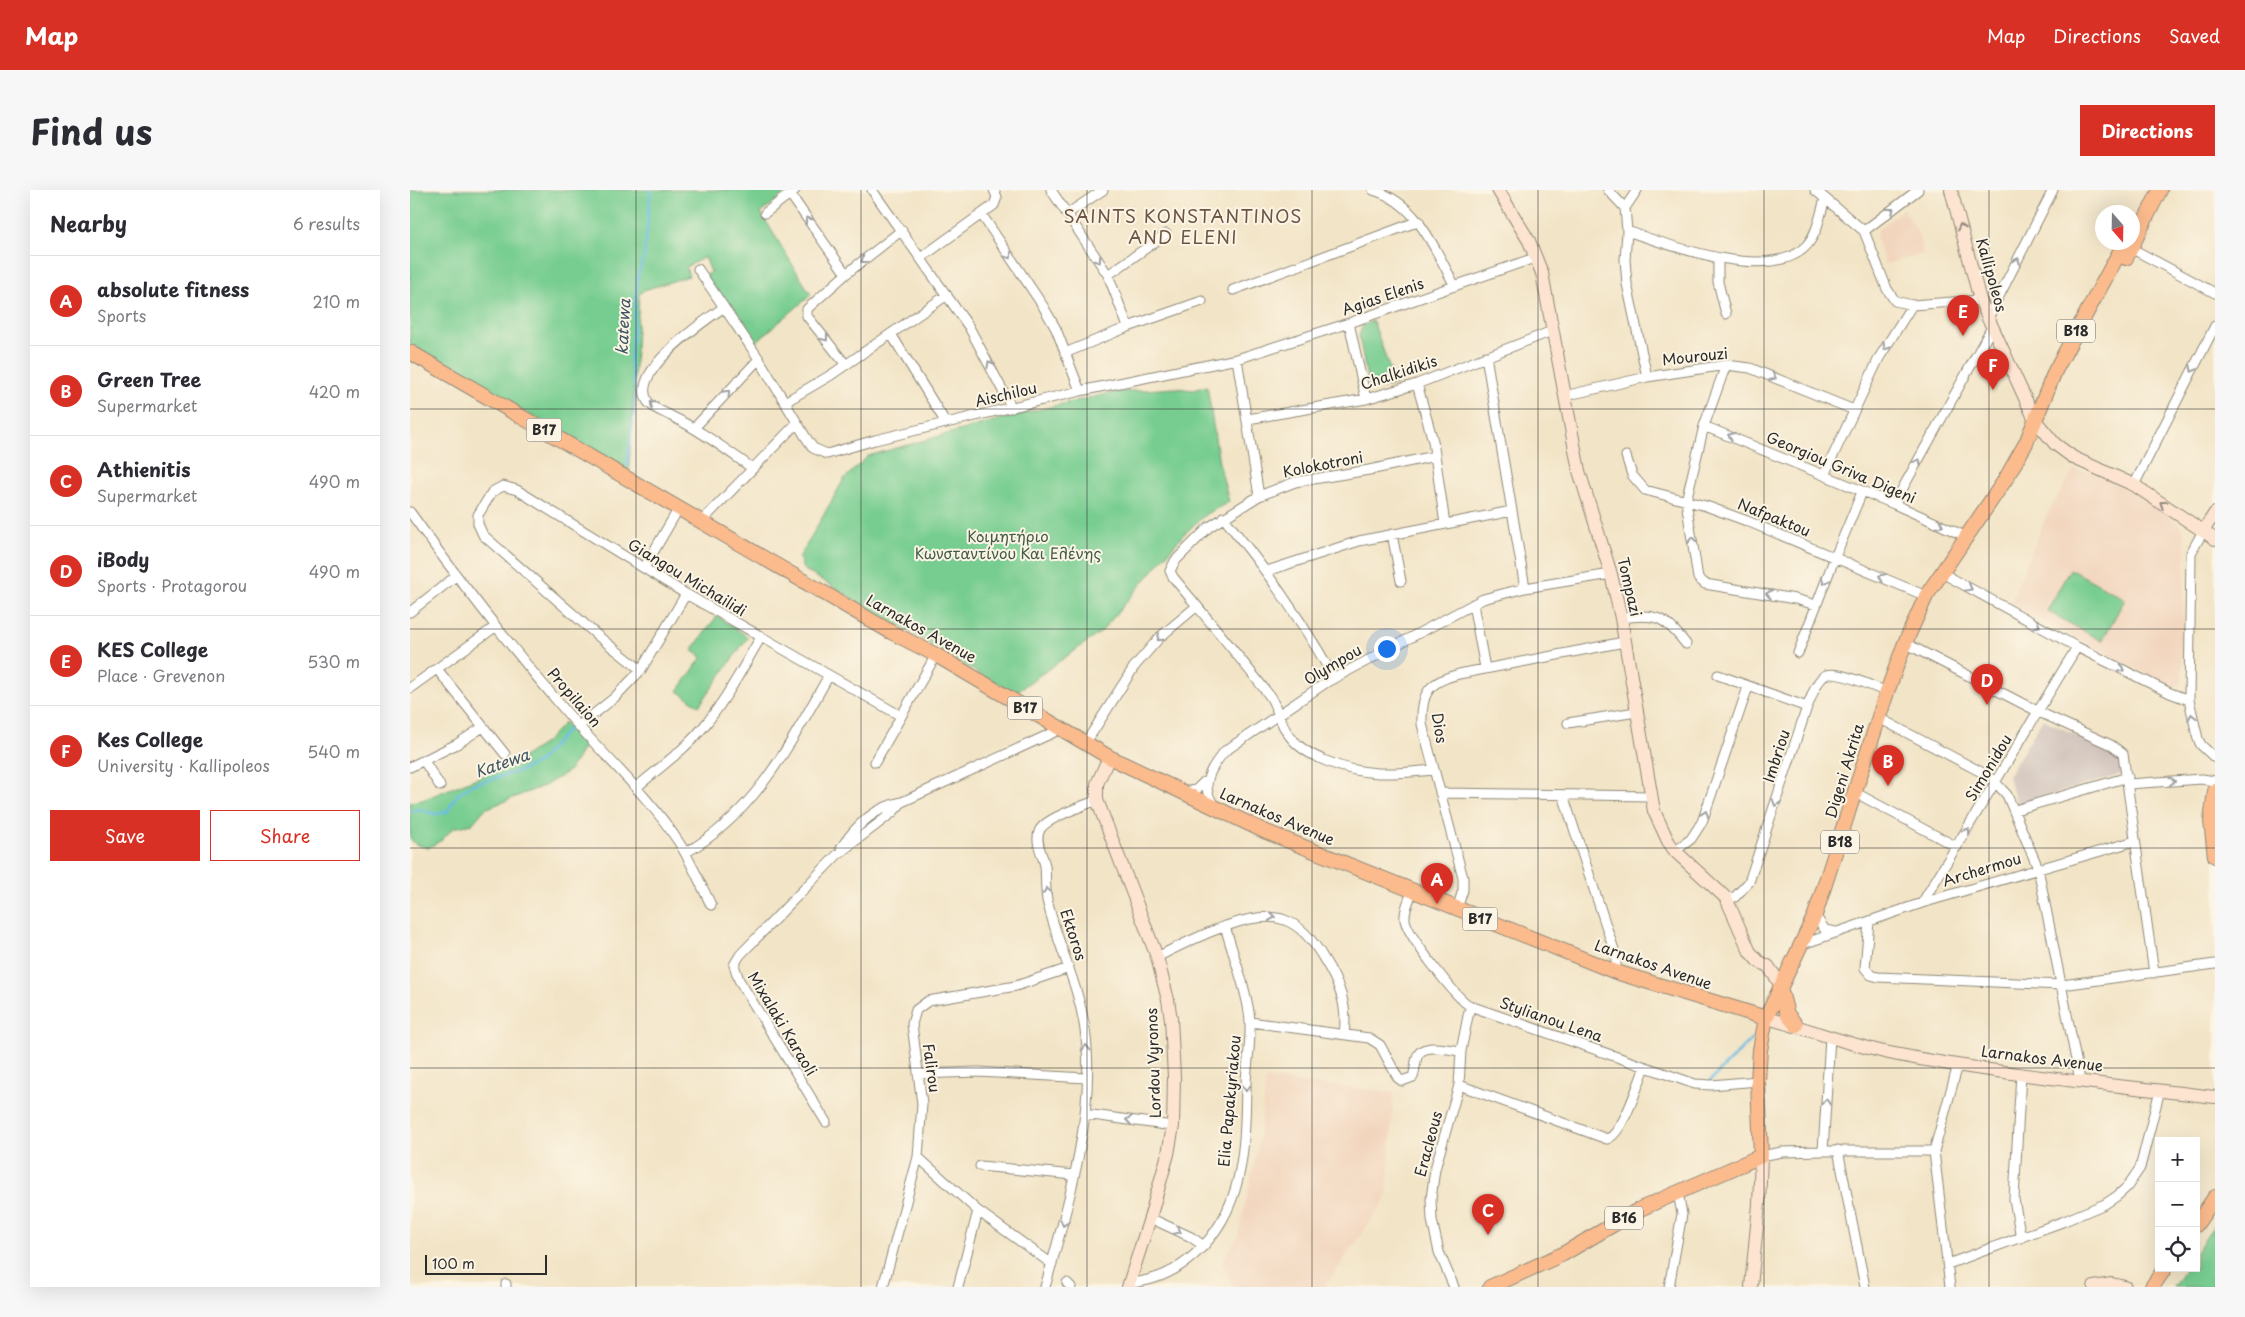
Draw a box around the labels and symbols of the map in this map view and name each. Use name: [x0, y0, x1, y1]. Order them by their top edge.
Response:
district label: SAINTS KONSTANTINOS AND ELENI: [1063, 202, 1303, 250]
north arrow: [2095, 205, 2140, 250]
one-way arrow: [1885, 208, 1894, 216]
one-way arrow: [805, 216, 814, 226]
one-way arrow: [1956, 223, 1967, 232]
street label: Kallipoleos: [1971, 235, 2014, 314]
one-way arrow: [1003, 250, 1012, 259]
one-way arrow: [1091, 254, 1101, 263]
one-way arrow: [860, 255, 869, 264]
one-way arrow: [2011, 258, 2021, 267]
street label: Agias Elenis: [1338, 271, 1427, 320]
pin: E: [1947, 295, 1979, 336]
water label: katewa: [609, 297, 636, 356]
road number: B18: [2057, 320, 2095, 342]
one-way arrow: [820, 333, 829, 342]
street label: Mourouzi: [1661, 341, 1729, 370]
one-way arrow: [1883, 341, 1893, 350]
street label: Chalkidikis: [1357, 348, 1440, 395]
pin: F: [1977, 349, 2009, 390]
one-way arrow: [986, 360, 996, 369]
one-way arrow: [2189, 364, 2199, 373]
one-way arrow: [1768, 371, 1777, 382]
street label: Aischilou: [972, 375, 1039, 412]
one-way arrow: [721, 390, 730, 399]
one-way arrow: [649, 401, 658, 410]
road number: B17: [526, 418, 562, 442]
street label: Georgiou Griva Digeni: [1763, 425, 1920, 509]
one-way arrow: [1727, 432, 1735, 442]
street label: Kolokotroni: [1281, 444, 1365, 483]
one-way arrow: [1912, 458, 1922, 467]
street label: Nafpaktou: [1735, 492, 1814, 542]
one-way arrow: [2159, 501, 2169, 510]
one-way arrow: [1935, 519, 1944, 529]
park label: Κοιμητήριο Κωνσταντίνου Και Ελένης: [915, 524, 1102, 564]
street label: Giangou Michailidi: [624, 532, 752, 621]
one-way arrow: [1687, 535, 1697, 544]
street label: Tompazi: [1612, 555, 1648, 619]
one-way arrow: [1878, 572, 1886, 582]
one-way arrow: [1821, 576, 1831, 585]
one-way arrow: [1963, 581, 1972, 591]
street label: Larnakos Avenue: [862, 588, 981, 668]
one-way arrow: [1764, 590, 1773, 600]
one-way arrow: [2031, 618, 2040, 628]
one-way arrow: [1157, 632, 1166, 641]
your location: [1374, 636, 1400, 662]
street label: Olympou: [1299, 637, 1365, 690]
street label: Propilaion: [543, 662, 608, 732]
one-way arrow: [2116, 663, 2125, 673]
pin: D: [1971, 664, 2003, 705]
road number: B17: [1008, 696, 1042, 720]
street label: Dios: [1427, 711, 1454, 745]
one-way arrow: [2187, 713, 2198, 722]
street label: Digeni Akrita: [1818, 720, 1869, 821]
street label: Imbriou: [1756, 726, 1795, 785]
street label: Simonidou: [1959, 729, 2017, 805]
water label: Katewa: [471, 741, 533, 783]
pin: B: [1872, 745, 1904, 786]
one-way arrow: [2168, 776, 2176, 787]
street label: Larnakos Avenue: [1217, 781, 1339, 850]
one-way arrow: [1772, 798, 1782, 807]
one-way arrow: [1699, 810, 1709, 818]
one-way arrow: [1960, 828, 1970, 837]
road number: B18: [1821, 830, 1859, 854]
street label: Archermou: [1939, 846, 2024, 891]
pin: A: [1421, 863, 1453, 904]
one-way arrow: [1041, 887, 1052, 895]
street label: Ektoros: [1055, 906, 1094, 964]
road number: B17: [1462, 908, 1498, 931]
one-way arrow: [1269, 911, 1277, 922]
street label: Larnakos Avenue: [1592, 933, 1715, 994]
street label: Mixalaki Karaoli: [743, 967, 824, 1080]
street label: Stylianou Lena: [1497, 990, 1607, 1047]
street label: Lordou Vyronos: [1139, 1007, 1166, 1119]
street label: Elia Papakyriakou: [1211, 1034, 1246, 1168]
street label: Larnakos Avenue: [1980, 1039, 2105, 1076]
street label: Falirou: [918, 1042, 947, 1094]
one-way arrow: [1081, 1044, 1092, 1052]
one-way arrow: [1241, 1084, 1252, 1092]
one-way arrow: [1820, 1098, 1831, 1106]
street label: Eracleous: [1408, 1108, 1447, 1179]
one-way arrow: [1124, 1116, 1133, 1126]
pin: C: [1472, 1194, 1504, 1235]
road number: B16: [1605, 1206, 1643, 1230]
one-way arrow: [1059, 1218, 1069, 1227]
one-way arrow: [1173, 1225, 1182, 1235]
scale bar: [425, 1252, 548, 1275]

